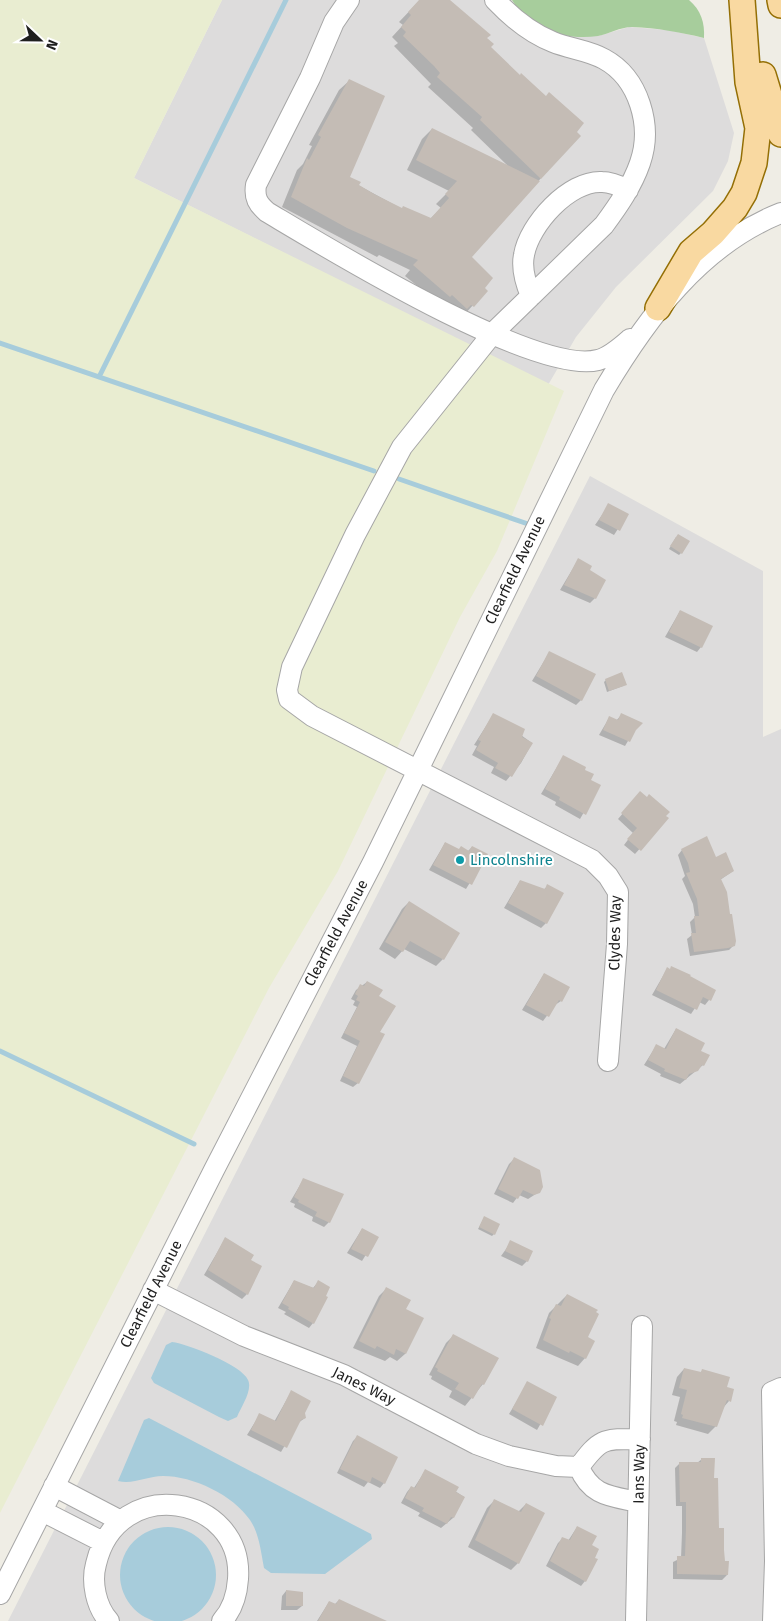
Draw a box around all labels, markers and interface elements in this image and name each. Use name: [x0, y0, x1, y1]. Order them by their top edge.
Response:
north arrow: [15, 15, 65, 65]
text: N: [42, 37, 61, 52]
street label: Clearfield Avenue: [481, 513, 549, 627]
place label: Lincolnshire: [470, 851, 553, 869]
marker: Lincolnshire: [454, 854, 466, 866]
street label: Clearfield Avenue: [300, 877, 372, 989]
street label: Clydes Way: [605, 895, 625, 971]
street label: Clearfield Avenue: [116, 1237, 186, 1351]
street label: Janes Way: [330, 1363, 399, 1409]
street label: Ians Way: [629, 1443, 649, 1504]

